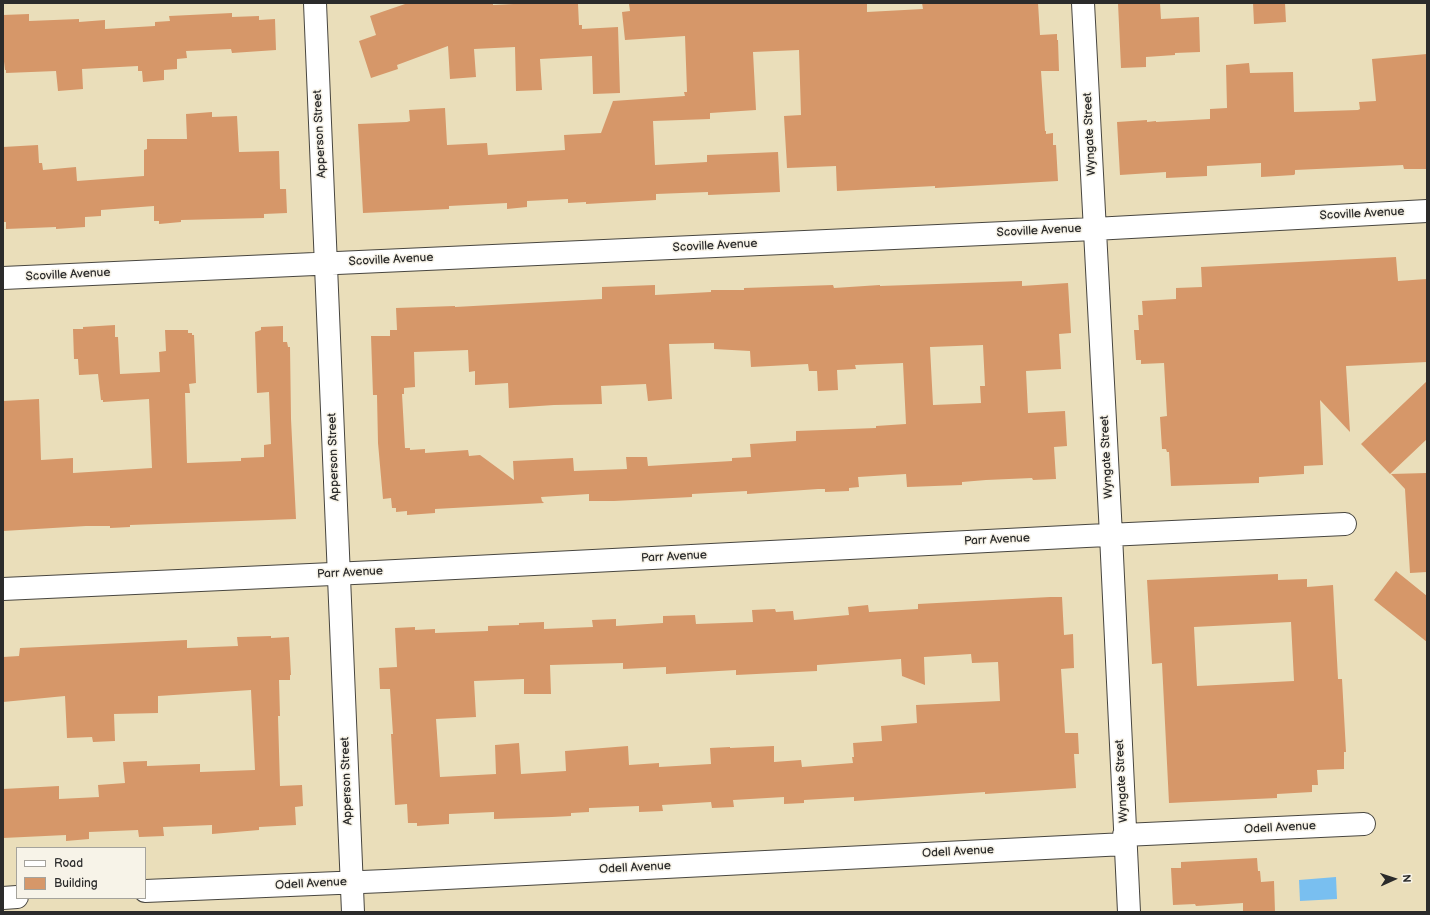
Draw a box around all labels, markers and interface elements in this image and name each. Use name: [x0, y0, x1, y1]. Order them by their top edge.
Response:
street label: Apperson Street: [310, 89, 330, 179]
street label: Wyngate Street: [1081, 92, 1099, 176]
street label: Scoville Avenue: [1319, 205, 1405, 223]
street label: Scoville Avenue: [996, 222, 1082, 240]
street label: Scoville Avenue: [672, 237, 758, 255]
street label: Scoville Avenue: [348, 251, 434, 269]
street label: Scoville Avenue: [25, 266, 111, 284]
street label: Apperson Street: [325, 413, 343, 501]
street label: Wyngate Street: [1098, 415, 1116, 499]
street label: Parr Avenue: [964, 531, 1030, 549]
street label: Parr Avenue: [641, 548, 707, 566]
street label: Parr Avenue: [317, 564, 383, 582]
street label: Apperson Street: [338, 737, 356, 825]
street label: Wyngate Street: [1113, 739, 1131, 823]
street label: Odell Avenue: [1244, 819, 1316, 837]
street label: Odell Avenue: [922, 843, 994, 861]
legend: [16, 847, 146, 899]
text: Road: [54, 856, 83, 871]
street label: Odell Avenue: [599, 859, 671, 877]
north arrow: [1374, 859, 1414, 899]
text: N: [1400, 874, 1413, 883]
street label: Odell Avenue: [275, 875, 347, 893]
text: Building: [54, 876, 98, 891]

